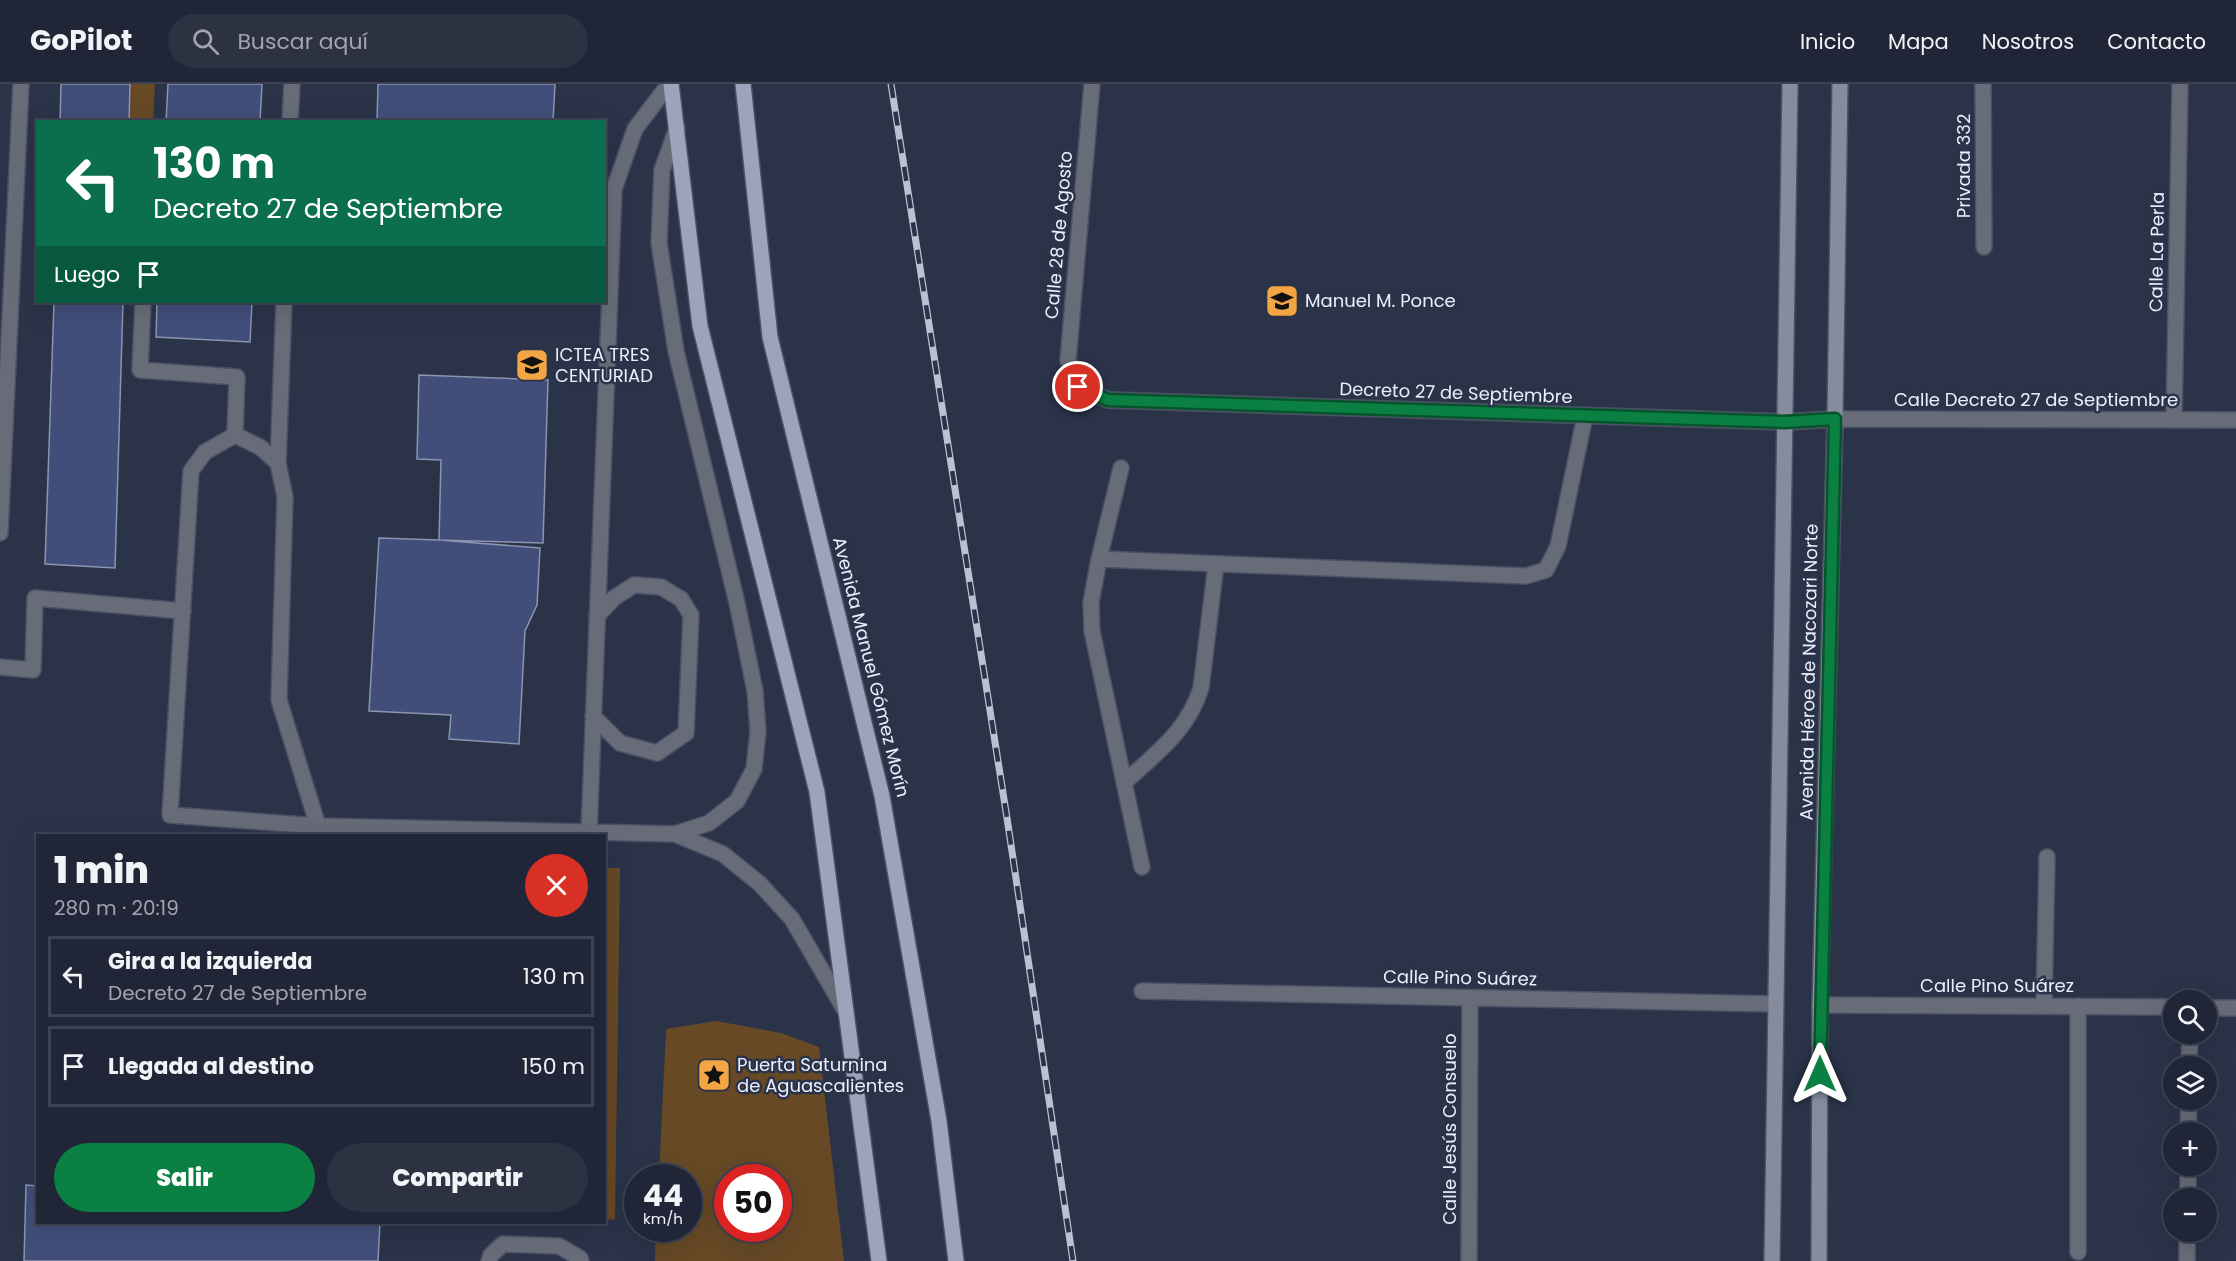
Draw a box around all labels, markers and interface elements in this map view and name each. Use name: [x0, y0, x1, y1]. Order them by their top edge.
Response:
search box: [168, 14, 588, 68]
text: GoPilot: [30, 21, 132, 60]
icon: search: [189, 25, 222, 58]
text: Buscar aquí: [237, 26, 368, 57]
text: Inicio: [1800, 27, 1855, 56]
text: Mapa: [1888, 27, 1949, 56]
text: Nosotros: [1982, 27, 2074, 56]
text: Contacto: [2107, 27, 2206, 56]
street label: Privada 332: [1951, 114, 1976, 218]
text: 130 m: [153, 134, 275, 193]
icon: left: [54, 144, 132, 222]
street label: Calle 28 de Agosto: [1039, 150, 1078, 320]
text: Decreto 27 de Septiembre: [153, 190, 503, 227]
street label: Calle La Perla: [2143, 192, 2170, 312]
icon: arrive: [132, 258, 165, 291]
text: Luego: [54, 259, 120, 290]
school or university icon: Manuel M. Ponce: [1264, 283, 1300, 319]
place label: Manuel M. Ponce: [1305, 288, 1456, 313]
place label: ICTEA TRES CENTURIAD: [555, 342, 653, 388]
school or university icon: ICTEA TRES CENTURIAD: [514, 347, 550, 383]
pin: [1052, 361, 1103, 412]
icon: arrive: [1061, 370, 1094, 403]
street label: Decreto 27 de Septiembre: [1339, 376, 1573, 409]
street label: Calle Decreto 27 de Septiembre: [1894, 387, 2178, 412]
street label: Avenida Héroe de Nacozari Norte: [1793, 523, 1824, 820]
street label: Avenida Manuel Gómez Morín: [827, 534, 916, 800]
text: 1 min: [54, 845, 149, 896]
button: close: [525, 854, 588, 917]
text: 280 m · 20:19: [54, 894, 179, 922]
text: Gira a la izquierda: [108, 946, 312, 977]
icon: left: [57, 960, 90, 993]
text: 130 m: [523, 961, 585, 992]
street label: Calle Pino Suárez: [1383, 964, 1537, 991]
street label: Calle Pino Suárez: [1920, 973, 2074, 998]
text: Decreto 27 de Septiembre: [108, 979, 367, 1007]
map controls: [2163, 990, 2217, 1242]
button: search: [2163, 990, 2217, 1044]
street label: Calle Jesús Consuelo: [1437, 1033, 1462, 1225]
position arrow: [1788, 1042, 1852, 1106]
icon: arrive: [57, 1050, 90, 1083]
text: Llegada al destino: [108, 1051, 314, 1082]
text: 150 m: [522, 1051, 585, 1082]
place label: Puerta Saturnina de Aguascalientes: [737, 1052, 904, 1098]
button: layers: [2163, 1056, 2217, 1110]
place icon: Puerta Saturnina de Aguascalientes: [696, 1057, 732, 1093]
button: +: [2163, 1122, 2217, 1176]
button: Salir: [54, 1143, 315, 1212]
button: Compartir: [327, 1143, 588, 1212]
speed limit sign: 50: [714, 1164, 792, 1242]
text: 44: [643, 1174, 683, 1217]
button: −: [2163, 1188, 2217, 1242]
text: km/h: [643, 1208, 683, 1229]

